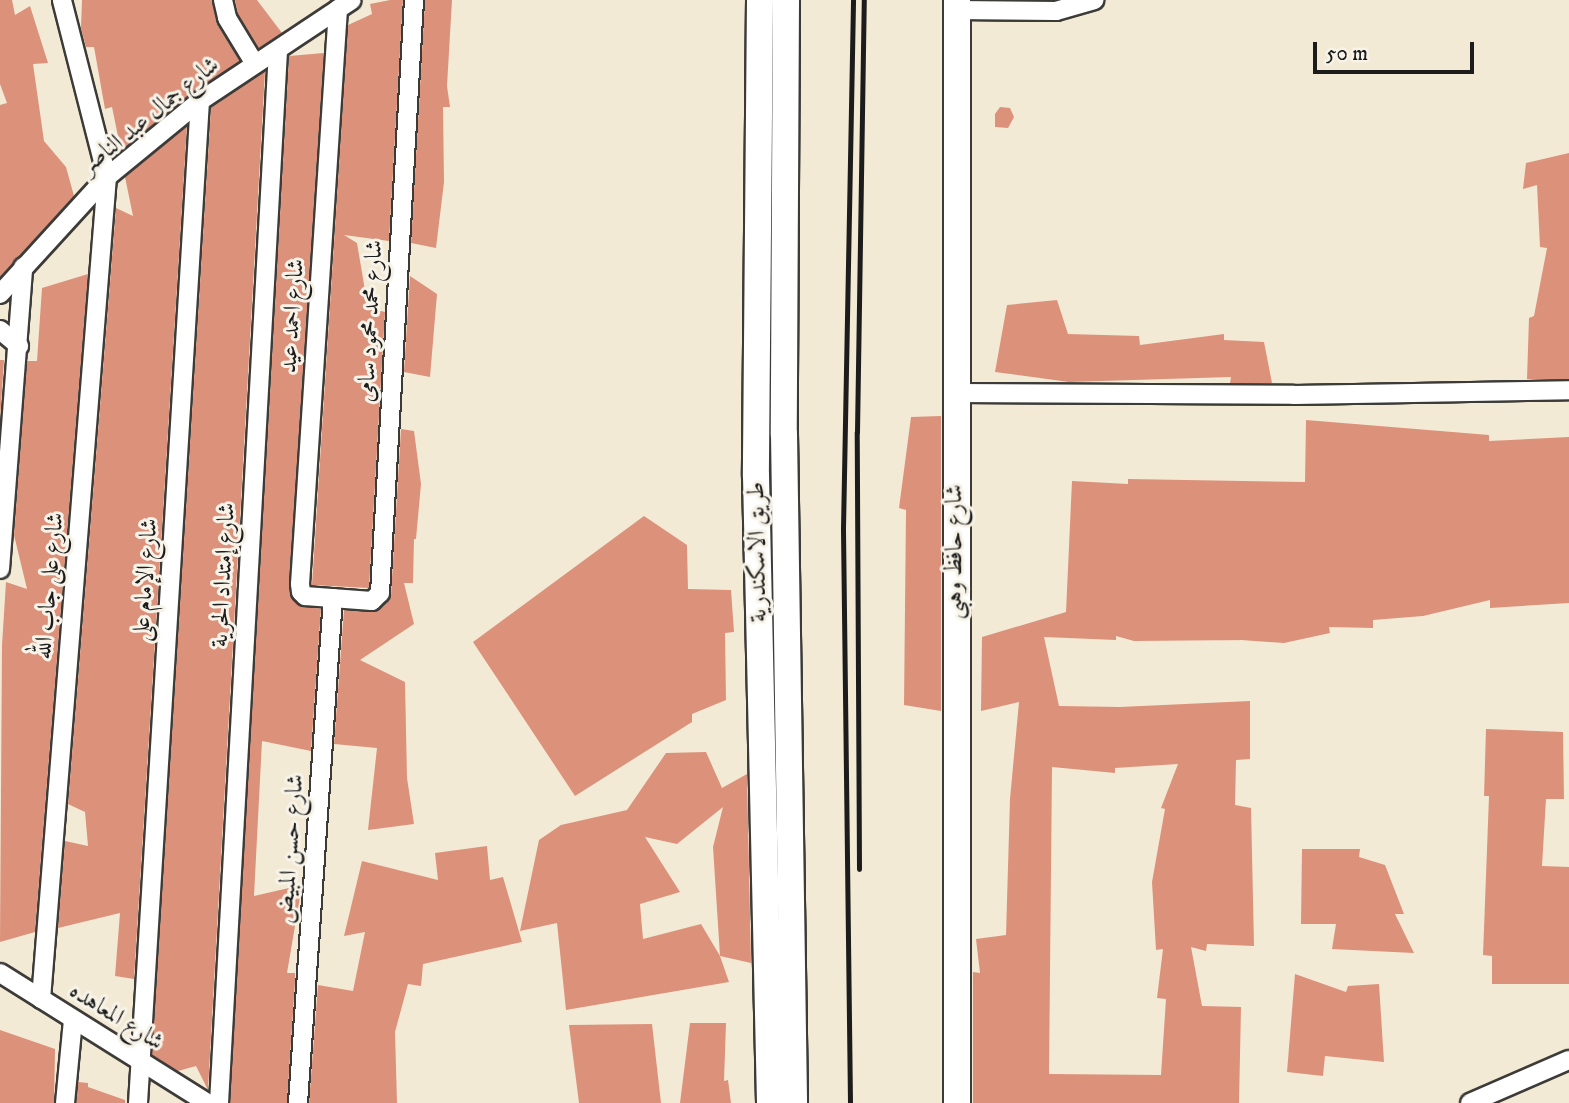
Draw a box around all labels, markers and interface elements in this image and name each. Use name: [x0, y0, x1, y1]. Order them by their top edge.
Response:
scale bar: [1317, 28, 1478, 72]
text: 50 m: [1326, 41, 1368, 67]
street label: شارع جمال عبد الناصر: [75, 51, 225, 181]
street label: شارع محمد محمود سامى: [352, 239, 390, 403]
street label: شارع احمد عيد: [275, 258, 311, 374]
street label: طريق الاسكندرية: [742, 481, 774, 623]
street label: شارع حافظ وهبى: [941, 484, 969, 620]
street label: شارع إمتداد الحرية: [206, 502, 242, 648]
street label: شارع على جاب الله: [29, 511, 71, 661]
street label: شارع الإمام على: [127, 517, 165, 643]
street label: شارع حسن المبيض: [271, 773, 311, 925]
street label: شارع المعاهده: [63, 977, 169, 1057]

